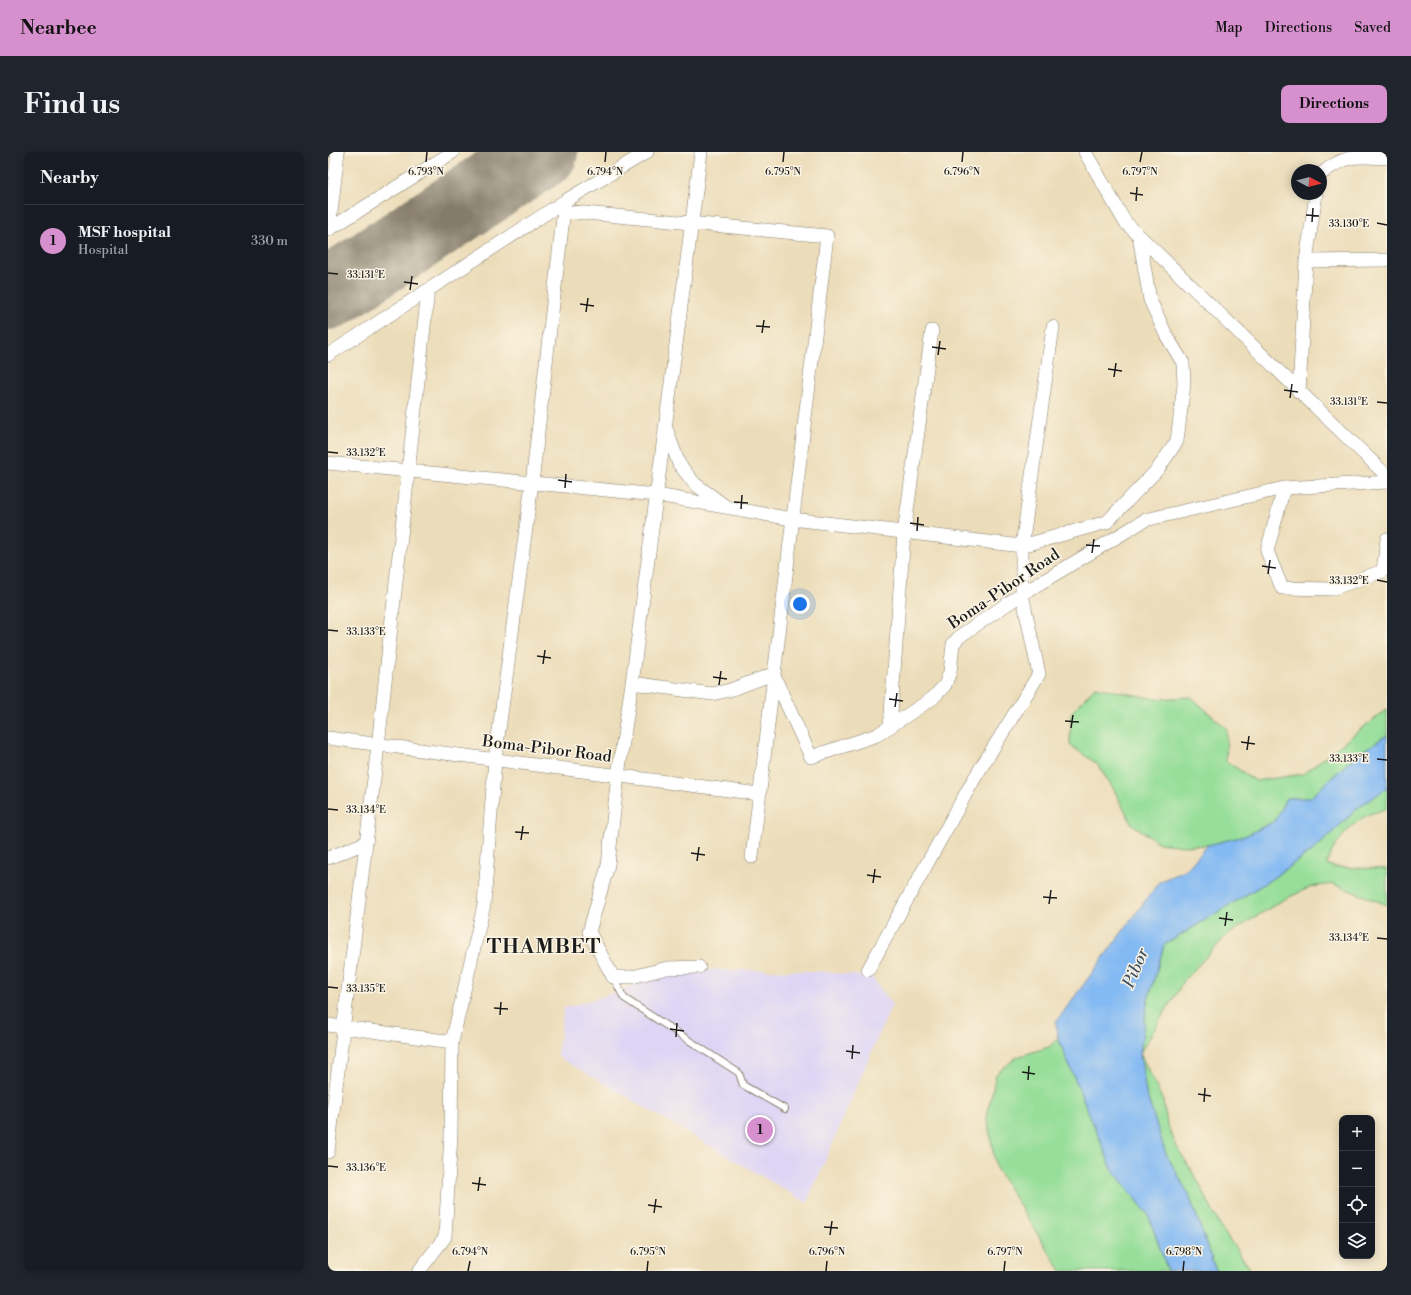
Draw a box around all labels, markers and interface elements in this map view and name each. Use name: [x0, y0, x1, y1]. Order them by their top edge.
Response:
text: Nearbee: [20, 16, 97, 40]
text: Map: [1215, 19, 1243, 37]
text: Directions: [1265, 19, 1332, 37]
text: Saved: [1354, 19, 1391, 37]
button: Directions: [1281, 85, 1387, 123]
text: Find us: [24, 87, 120, 122]
north arrow: [1291, 164, 1327, 200]
text: 6.793°N: [408, 166, 444, 178]
text: 6.794°N: [587, 166, 624, 178]
text: 6.795°N: [765, 166, 801, 178]
text: 6.796°N: [944, 166, 981, 178]
text: 6.797°N: [1122, 166, 1158, 178]
text: Nearby: [40, 167, 99, 189]
text: 33.130°E: [1329, 218, 1369, 230]
text: MSF hospital: [78, 223, 171, 242]
text: 1: [50, 233, 56, 249]
text: 330 m: [251, 233, 288, 249]
text: Hospital: [78, 242, 128, 258]
text: 33.131°E: [347, 269, 385, 281]
text: 33.131°E: [1330, 396, 1368, 408]
text: 33.132°E: [346, 447, 386, 459]
street label: Boma-Pibor Road: [944, 544, 1064, 634]
text: 33.132°E: [1329, 575, 1369, 587]
your location: [790, 594, 810, 614]
text: 33.133°E: [346, 626, 386, 638]
street label: Boma-Pibor Road: [480, 731, 613, 767]
text: 33.133°E: [1329, 753, 1369, 765]
text: 33.134°E: [346, 804, 386, 816]
text: 33.134°E: [1329, 932, 1369, 944]
district label: THAMBET: [487, 935, 601, 960]
water label: Pibor: [1117, 944, 1154, 992]
text: 33.135°E: [346, 983, 386, 995]
pin: 1: [747, 1115, 773, 1145]
map controls: [1339, 1115, 1375, 1259]
button: +: [1339, 1115, 1375, 1151]
button: −: [1339, 1151, 1375, 1187]
text: 33.136°E: [346, 1162, 386, 1174]
button: locate: [1339, 1187, 1375, 1223]
button: layers: [1339, 1223, 1375, 1259]
text: 6.794°N: [452, 1246, 489, 1258]
text: 6.795°N: [630, 1246, 666, 1258]
text: 6.796°N: [809, 1246, 846, 1258]
text: 6.797°N: [987, 1246, 1023, 1258]
text: 6.798°N: [1166, 1246, 1203, 1258]

